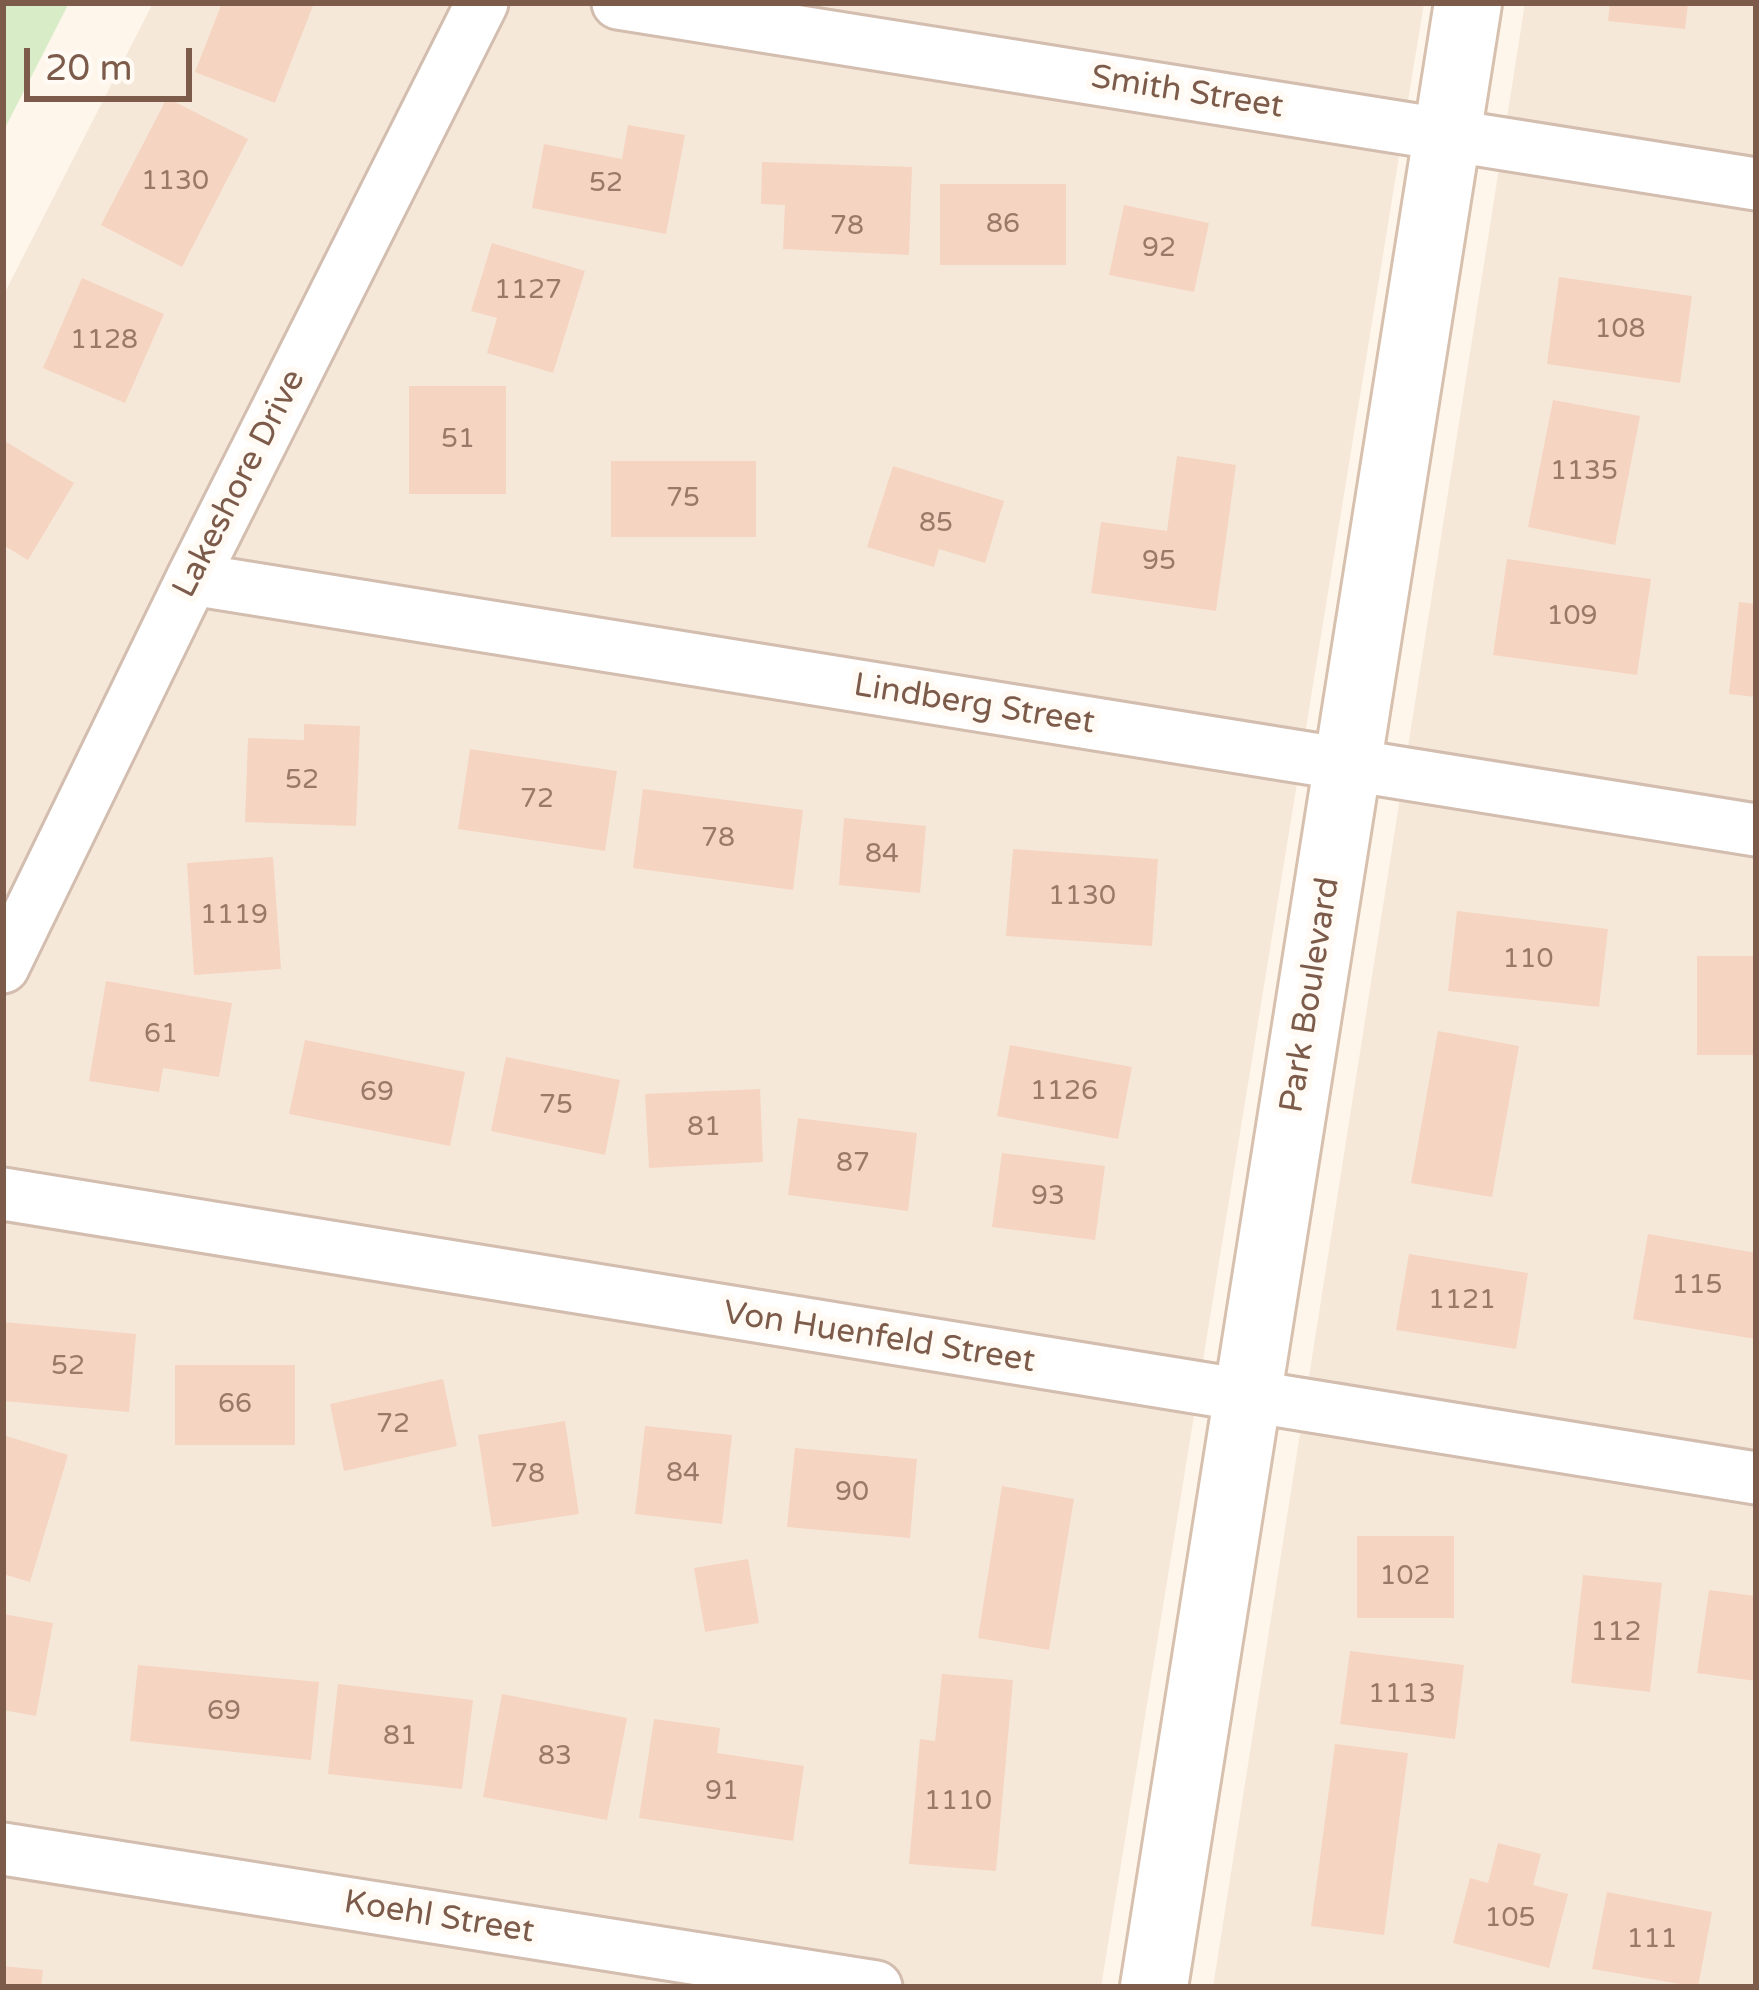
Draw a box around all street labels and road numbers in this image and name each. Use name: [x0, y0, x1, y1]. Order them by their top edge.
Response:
street label: Smith Street: [1088, 58, 1286, 128]
street label: Lakeshore Drive: [165, 363, 315, 605]
street label: Lindberg Street: [851, 666, 1097, 744]
street label: Park Boulevard: [1273, 875, 1349, 1115]
street label: Von Huenfeld Street: [720, 1294, 1038, 1382]
street label: Koehl Street: [341, 1883, 537, 1953]

